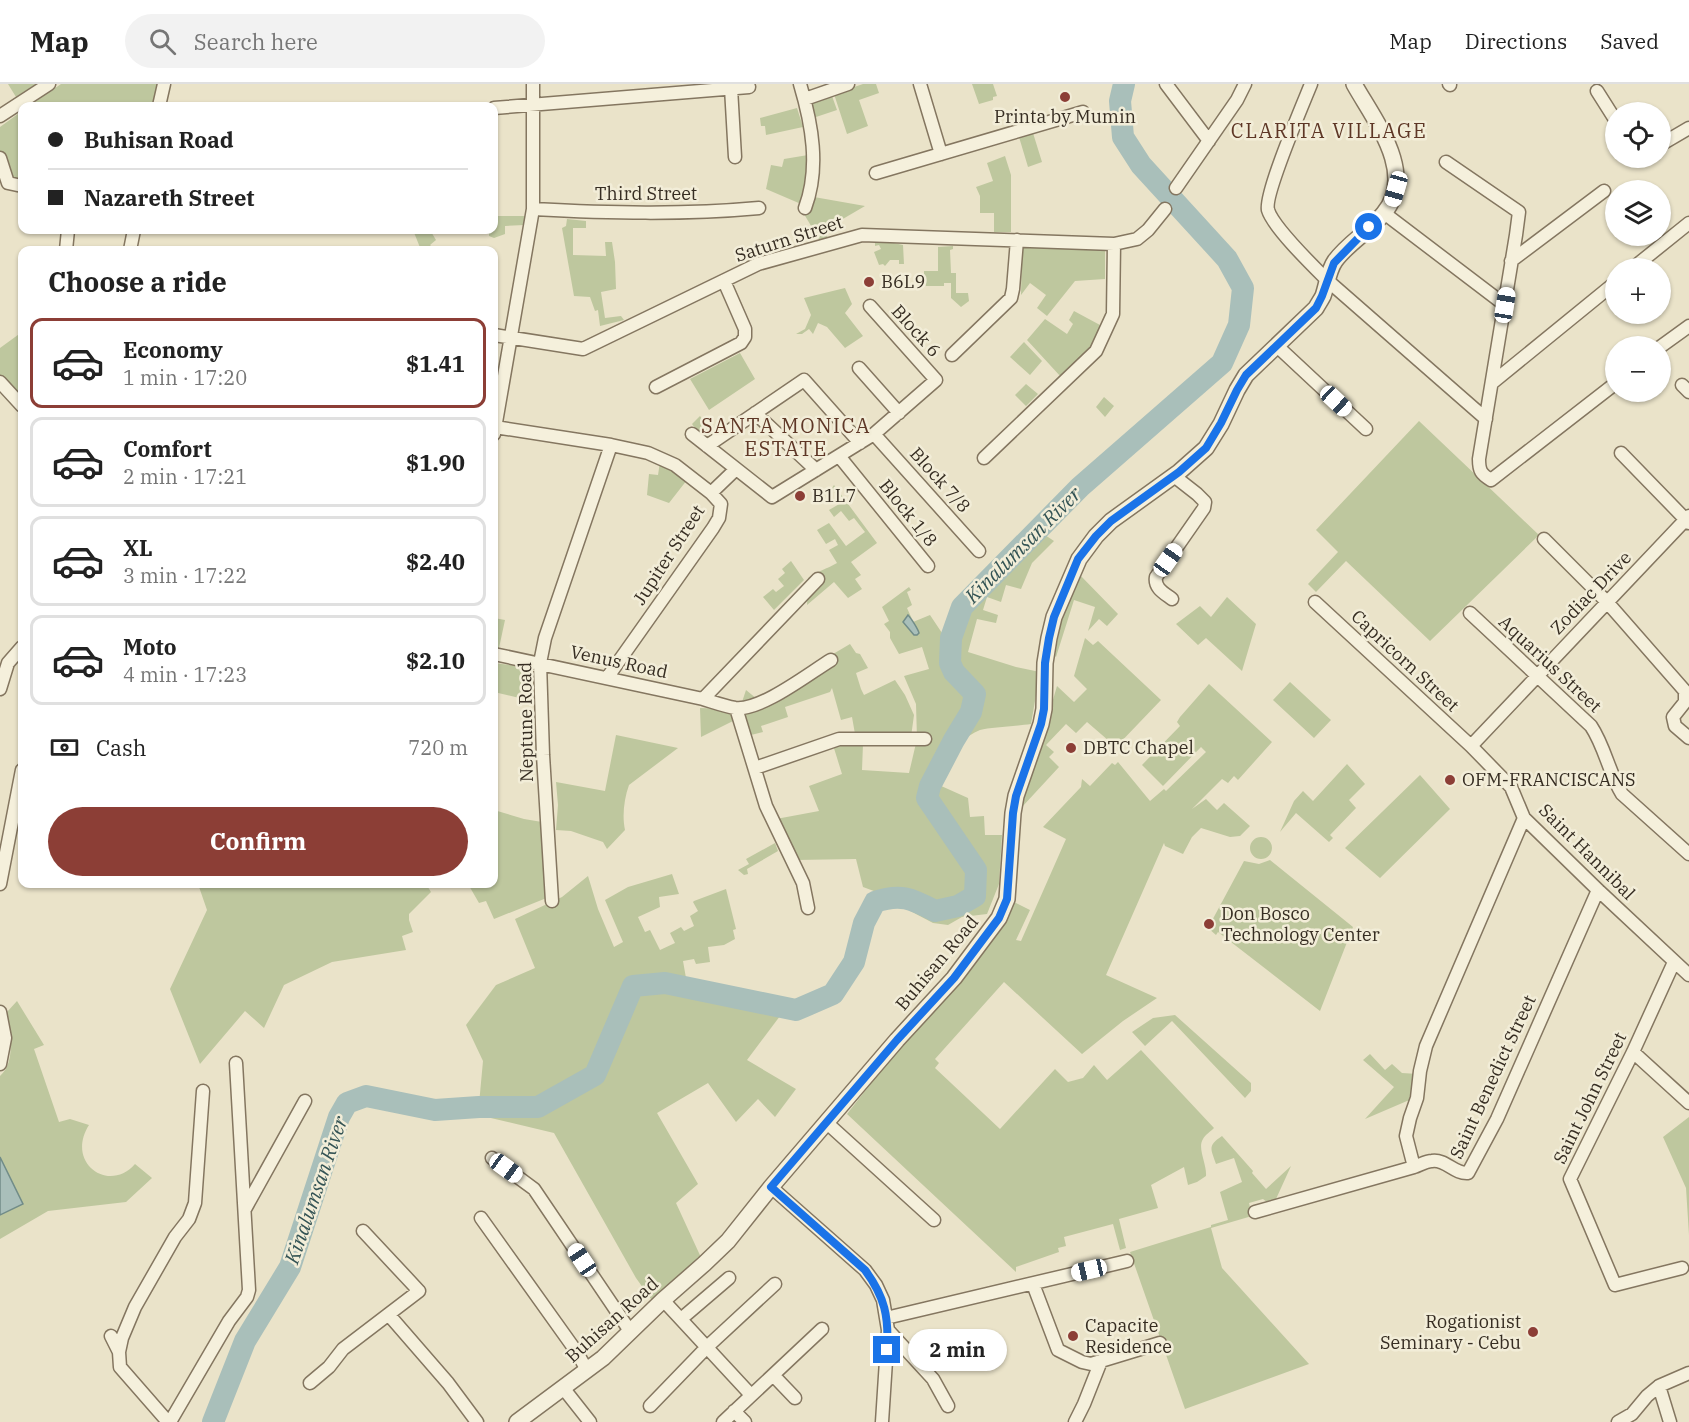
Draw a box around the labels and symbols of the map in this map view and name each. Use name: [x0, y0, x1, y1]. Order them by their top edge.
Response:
marker: Printa by Mumin: [1058, 90, 1072, 104]
place label: Printa by Mumin: [994, 105, 1136, 128]
district label: CLARITA VILLAGE: [1231, 117, 1427, 144]
car: [1382, 169, 1410, 209]
street label: Third Street: [595, 182, 697, 205]
street label: Saturn Street: [732, 210, 846, 267]
route start: [1355, 213, 1382, 240]
place label: B6L9: [881, 270, 925, 293]
marker: B6L9: [862, 275, 876, 289]
car: [1493, 286, 1517, 324]
street label: Block 6: [887, 300, 946, 362]
car: [1317, 382, 1355, 420]
district label: SANTA MONICA ESTATE: [701, 412, 871, 462]
street label: Block 7/8: [905, 442, 976, 517]
street label: Block 1/8: [874, 474, 942, 551]
water label: Kinalumsan River: [958, 480, 1088, 609]
place label: B1L7: [812, 484, 856, 507]
marker: B1L7: [793, 489, 807, 503]
street label: Jupiter Street: [628, 500, 709, 609]
car: [1150, 540, 1186, 580]
street label: Zodiac Drive: [1545, 546, 1636, 639]
street label: Capricorn Street: [1346, 605, 1464, 717]
street label: Aquarius Street: [1494, 610, 1607, 717]
street label: Venus Road: [568, 640, 670, 683]
street label: Neptune Road: [513, 662, 538, 782]
place label: DBTC Chapel: [1083, 736, 1194, 759]
marker: DBTC Chapel: [1064, 741, 1078, 755]
place label: OFM-FRANCISCANS: [1462, 768, 1636, 791]
marker: OFM-FRANCISCANS: [1443, 773, 1457, 787]
street label: Saint Hannibal: [1534, 799, 1640, 905]
place label: Don Bosco Technology Center: [1221, 902, 1380, 946]
street label: Buhisan Road: [890, 910, 983, 1015]
marker: Don Bosco Technology Center: [1202, 917, 1216, 931]
street label: Saint Benedict Street: [1444, 991, 1541, 1162]
street label: Saint John Street: [1548, 1028, 1631, 1167]
water label: Kinalumsan River: [277, 1111, 354, 1268]
car: [486, 1150, 526, 1186]
car: [564, 1240, 600, 1280]
car: [1069, 1257, 1109, 1283]
street label: Buhisan Road: [560, 1272, 663, 1367]
place label: Rogationist Seminary - Cebu: [1380, 1310, 1521, 1354]
place label: Capacite Residence: [1085, 1314, 1172, 1358]
marker: Rogationist Seminary - Cebu: [1526, 1325, 1540, 1339]
callout: 2 min: [908, 1329, 1007, 1371]
marker: Capacite Residence: [1066, 1329, 1080, 1343]
route end: [873, 1336, 900, 1363]

